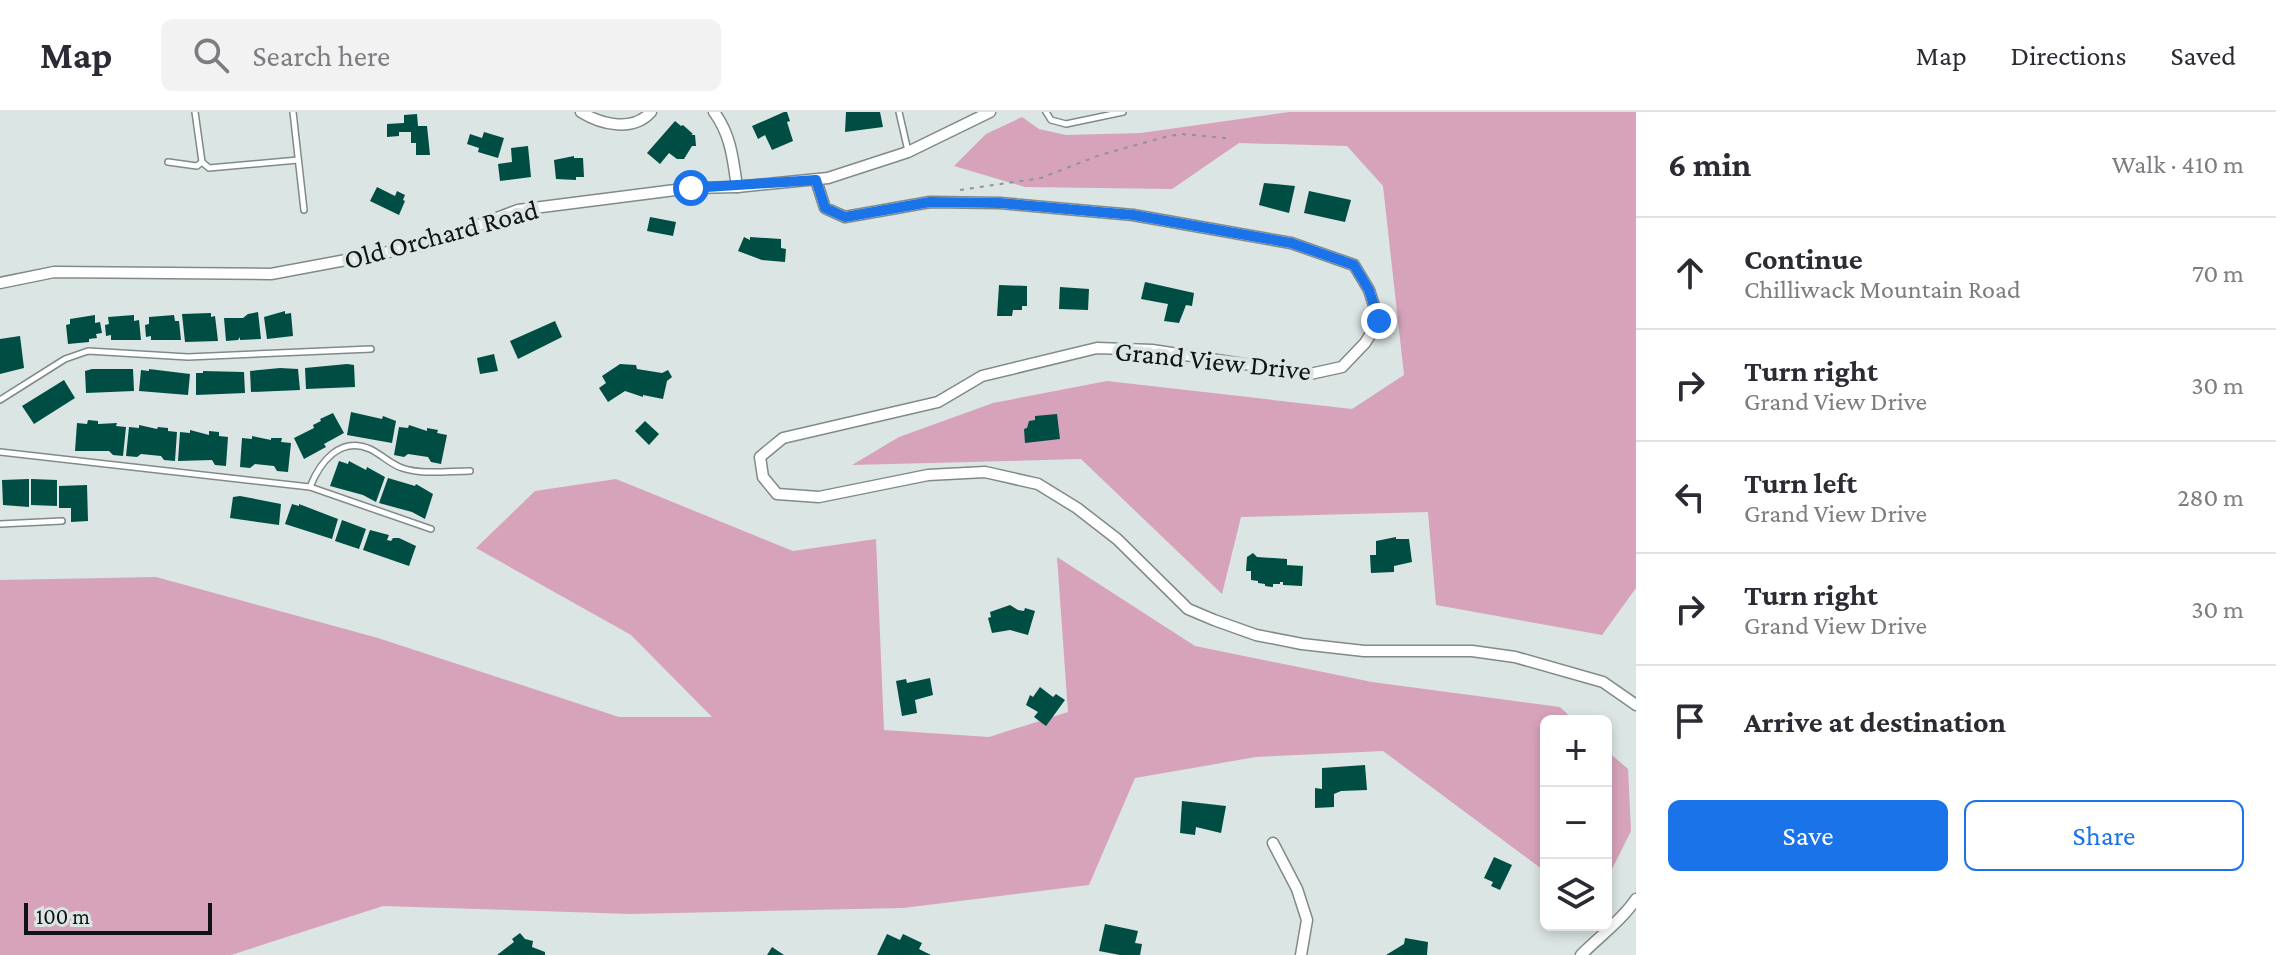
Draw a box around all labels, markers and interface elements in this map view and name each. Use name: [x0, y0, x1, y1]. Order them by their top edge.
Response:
search box: [161, 19, 721, 91]
icon: search: [189, 33, 233, 77]
text: Map: [40, 34, 113, 76]
text: Search here: [253, 39, 390, 72]
text: Map: [1916, 40, 1967, 71]
text: Directions: [2011, 40, 2126, 71]
text: Saved: [2170, 40, 2236, 71]
text: 6 min: [1668, 146, 1751, 183]
text: Walk · 410 m: [2112, 150, 2244, 179]
route start: [673, 170, 709, 206]
street label: Old Orchard Road: [341, 194, 542, 275]
text: Continue: [1744, 242, 1863, 275]
icon: ahead: [1668, 251, 1712, 295]
text: 70 m: [2192, 259, 2244, 288]
text: Chilliwack Mountain Road: [1744, 275, 2021, 304]
route end: [1361, 303, 1397, 339]
street label: Grand View Drive: [1113, 335, 1313, 386]
text: Turn right: [1744, 354, 1878, 387]
icon: right: [1668, 363, 1712, 407]
text: 30 m: [2191, 371, 2244, 400]
text: Grand View Drive: [1744, 387, 1927, 416]
text: Turn left: [1744, 466, 1857, 499]
icon: left: [1668, 475, 1712, 519]
text: 280 m: [2177, 483, 2244, 512]
text: Grand View Drive: [1744, 499, 1927, 528]
text: Turn right: [1744, 578, 1878, 611]
icon: right: [1668, 587, 1712, 631]
text: 30 m: [2191, 595, 2244, 624]
text: Grand View Drive: [1744, 611, 1927, 640]
icon: arrive: [1668, 699, 1712, 743]
text: Arrive at destination: [1744, 705, 2006, 738]
map controls: [1540, 715, 1612, 931]
button: +: [1540, 715, 1612, 787]
button: −: [1540, 787, 1612, 859]
button: Save: [1668, 800, 1948, 871]
button: Share: [1964, 800, 2244, 871]
button: layers: [1540, 859, 1612, 931]
scale bar: [24, 899, 212, 935]
text: 100 m: [36, 904, 90, 929]

